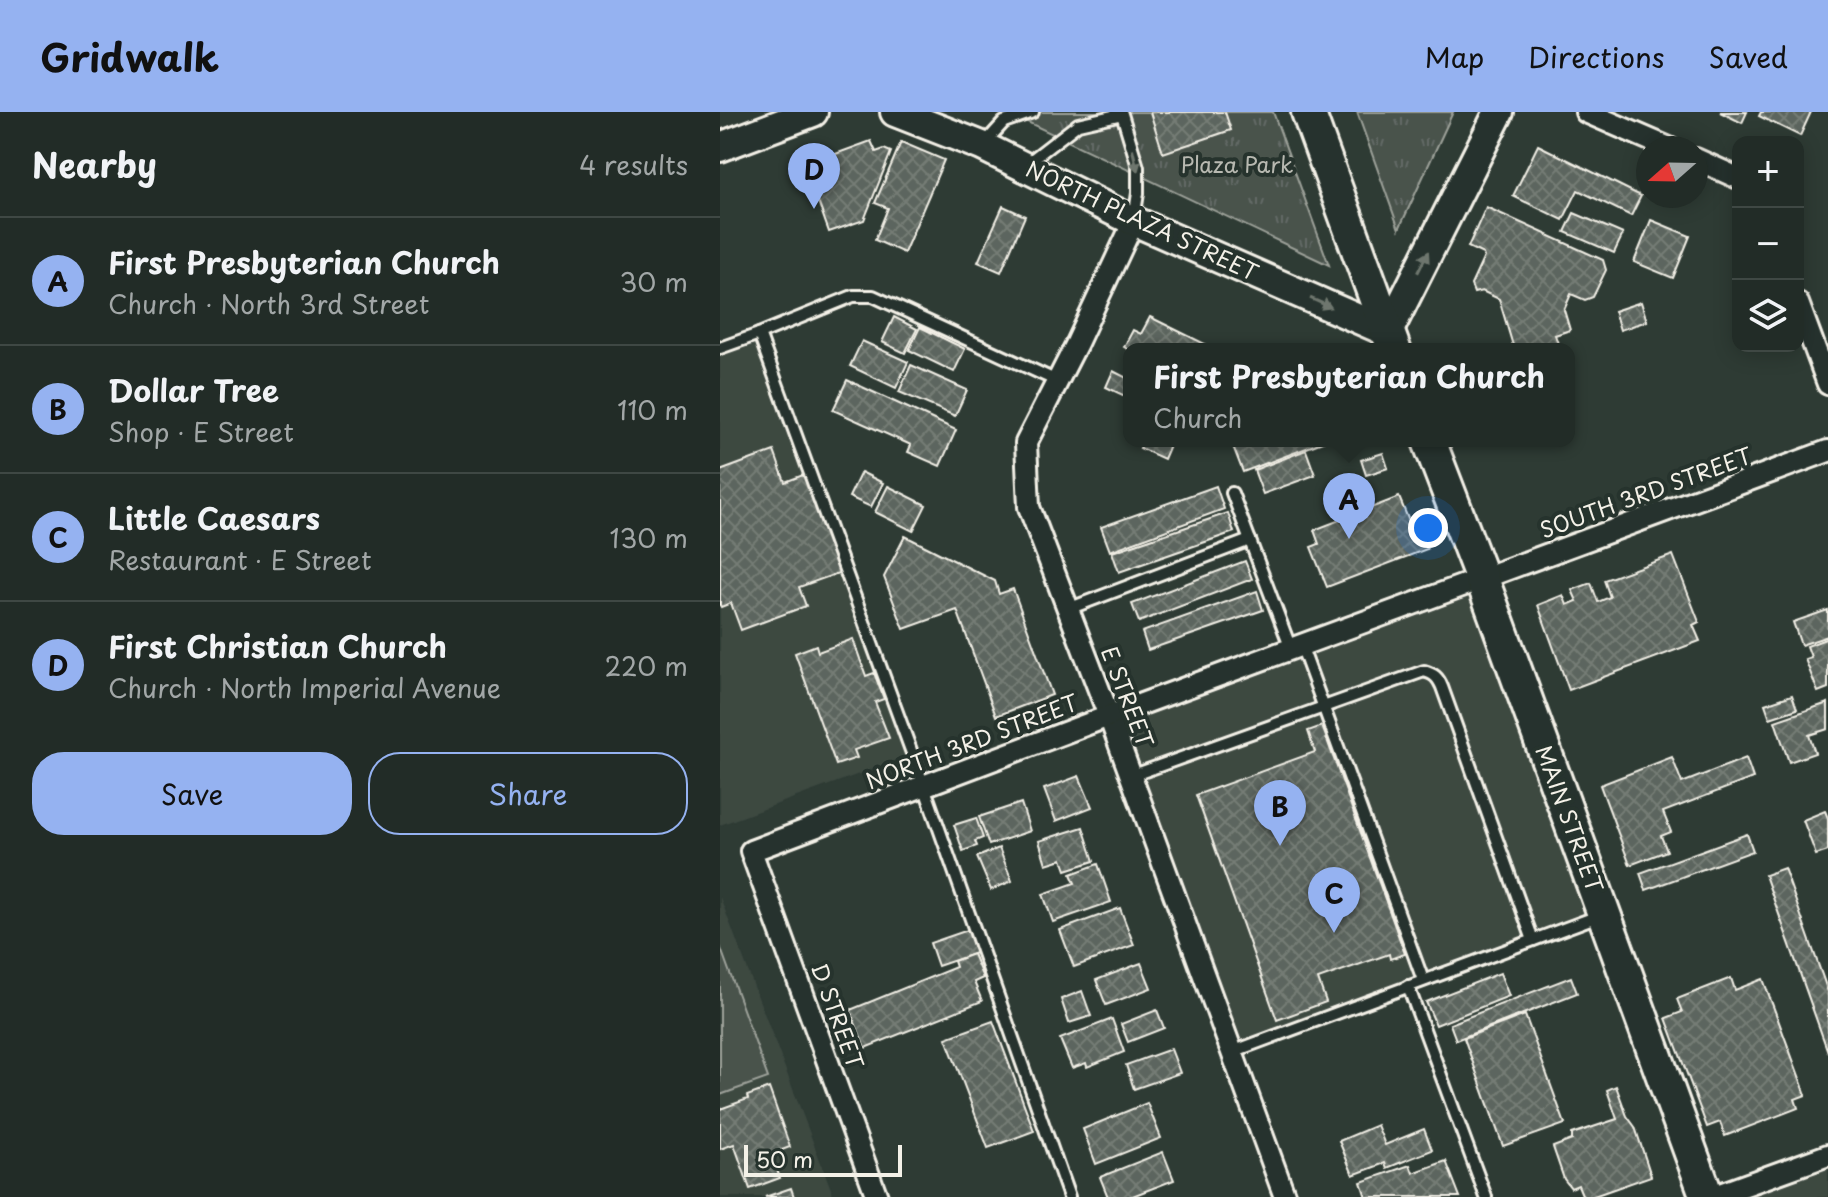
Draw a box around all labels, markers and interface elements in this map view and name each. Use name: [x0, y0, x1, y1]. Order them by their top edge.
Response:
text: Gridwalk: [40, 28, 219, 85]
text: Map: [1425, 35, 1484, 78]
text: Directions: [1528, 35, 1665, 78]
text: Saved: [1709, 35, 1788, 78]
north arrow: [1636, 136, 1708, 208]
map controls: [1732, 136, 1804, 352]
button: +: [1732, 136, 1804, 208]
text: Nearby: [32, 138, 157, 190]
pin: D: [788, 143, 840, 209]
text: 4 results: [579, 145, 688, 184]
park label: Plaza Park: [1181, 147, 1293, 180]
one-way arrow: [1129, 148, 1142, 173]
street label: NORTH PLAZA STREET: [1021, 151, 1264, 288]
button: −: [1732, 208, 1804, 280]
text: First Presbyterian Church: [108, 239, 500, 284]
one-way arrow: [1416, 251, 1430, 274]
text: A: [48, 262, 68, 301]
text: 30 m: [620, 262, 688, 301]
button: layers: [1732, 280, 1804, 352]
text: Church · North 3rd Street: [108, 284, 429, 323]
one-way arrow: [1309, 296, 1333, 309]
popup: [1123, 343, 1575, 447]
text: First Presbyterian Church: [1153, 353, 1545, 398]
text: Dollar Tree: [108, 367, 279, 412]
text: B: [49, 390, 67, 429]
text: 110 m: [617, 390, 688, 429]
text: Church: [1153, 398, 1242, 437]
text: Shop · E Street: [108, 412, 294, 451]
street label: SOUTH 3RD STREET: [1535, 438, 1756, 545]
pin: A: [1323, 473, 1375, 539]
text: Little Caesars: [108, 495, 320, 540]
your location: [1408, 508, 1448, 548]
text: C: [48, 518, 68, 557]
text: 130 m: [609, 518, 688, 557]
text: Restaurant · E Street: [108, 540, 372, 579]
text: First Christian Church: [108, 623, 447, 668]
street label: E STREET: [1094, 641, 1163, 752]
text: D: [48, 646, 68, 685]
text: 220 m: [604, 646, 688, 685]
text: Church · North Imperial Avenue: [108, 668, 501, 707]
street label: NORTH 3RD STREET: [861, 685, 1082, 796]
street label: MAIN STREET: [1529, 740, 1612, 897]
button: Save: [32, 752, 352, 835]
button: Share: [368, 752, 688, 835]
pin: B: [1254, 780, 1306, 846]
pin: C: [1308, 867, 1360, 933]
street label: D STREET: [804, 958, 873, 1073]
scale bar: [744, 1141, 902, 1177]
text: 50 m: [756, 1142, 813, 1175]

